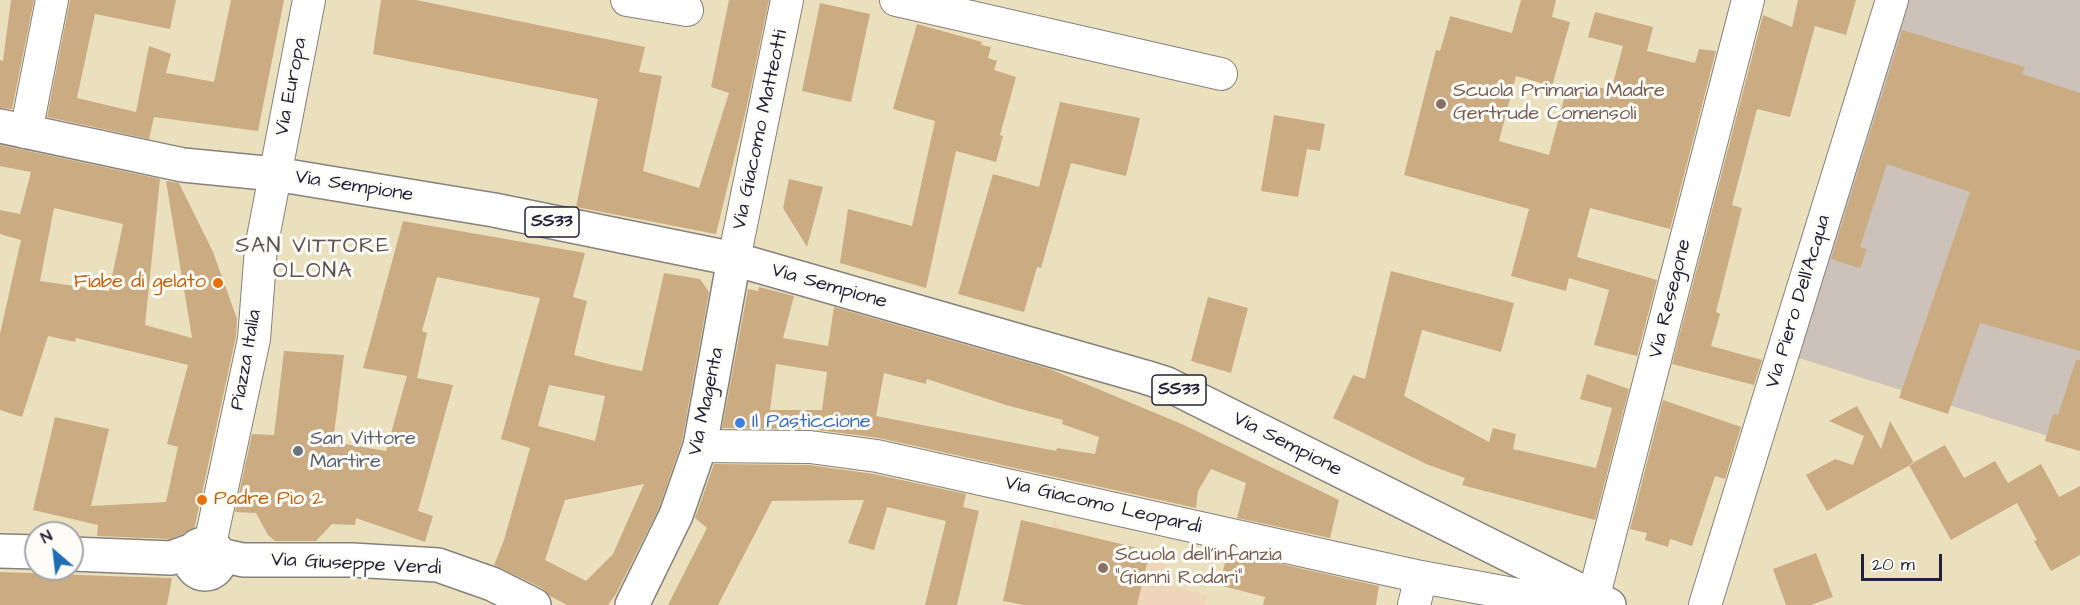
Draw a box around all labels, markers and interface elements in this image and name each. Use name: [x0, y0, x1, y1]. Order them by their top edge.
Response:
street label: Via Giacomo Matteotti: [728, 28, 794, 232]
street label: Via Europa: [271, 36, 313, 138]
place label: Scuola Primaria Madre Gertrude Comensoli: [1453, 80, 1665, 127]
marker: Scuola Primaria Madre Gertrude Comensoli: [1434, 97, 1448, 111]
street label: Via Sempione: [293, 166, 415, 208]
road number: SS33: [525, 207, 579, 237]
street label: Via Piero Dell'Acqua: [1761, 212, 1837, 392]
district label: SAN VITTORE OLONA: [235, 234, 391, 286]
street label: Via Resegone: [1645, 237, 1697, 361]
street label: Via Sempione: [768, 259, 890, 315]
place label: Fiabe di gelato: [74, 271, 206, 295]
marker: Fiabe di gelato: [211, 276, 225, 290]
street label: Piazza Italia: [226, 308, 268, 412]
street label: Via Magenta: [684, 346, 730, 458]
road number: SS33: [1152, 375, 1206, 405]
street label: Via Sempione: [1228, 407, 1346, 483]
place label: Il Pasticcione: [752, 411, 871, 435]
marker: Il Pasticcione: [733, 416, 747, 430]
place label: San Vittore Martire: [310, 428, 416, 475]
marker: San Vittore Martire: [291, 444, 305, 458]
street label: Via Giacomo Leopardi: [1002, 472, 1204, 540]
place label: Padre Pio 2: [214, 488, 324, 512]
marker: Padre Pio 2: [195, 493, 209, 507]
north arrow: [24, 521, 84, 581]
text: N: [37, 525, 56, 549]
scale bar: [1864, 542, 1945, 580]
place label: Scuola dell'infanzia "Gianni Rodari": [1115, 544, 1282, 591]
street label: Via Giuseppe Verdi: [270, 549, 442, 581]
text: 20 m: [1872, 552, 1915, 577]
marker: Scuola dell'infanzia "Gianni Rodari": [1096, 561, 1110, 575]

